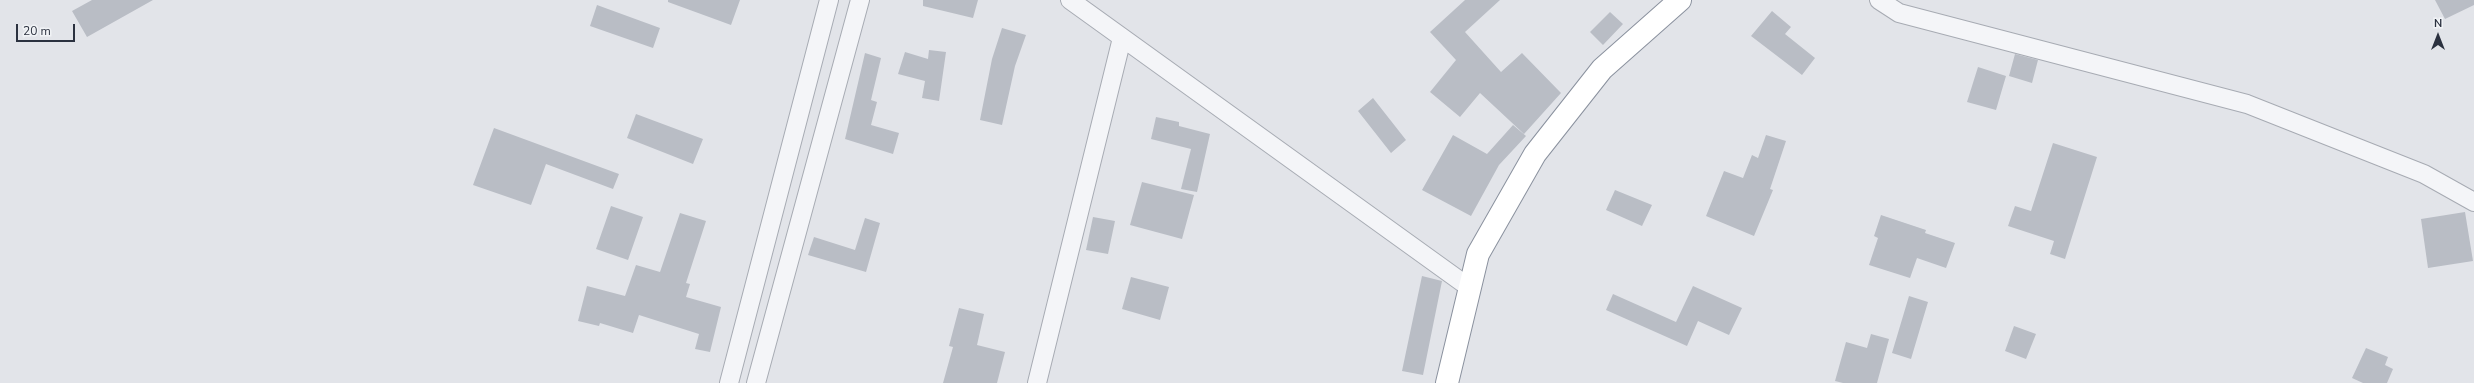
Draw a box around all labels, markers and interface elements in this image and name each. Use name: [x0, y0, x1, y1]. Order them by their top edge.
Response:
scale bar: [18, 16, 77, 42]
north arrow: [2418, 16, 2458, 56]
text: N: [2434, 16, 2442, 31]
text: 20 m: [23, 23, 51, 39]

